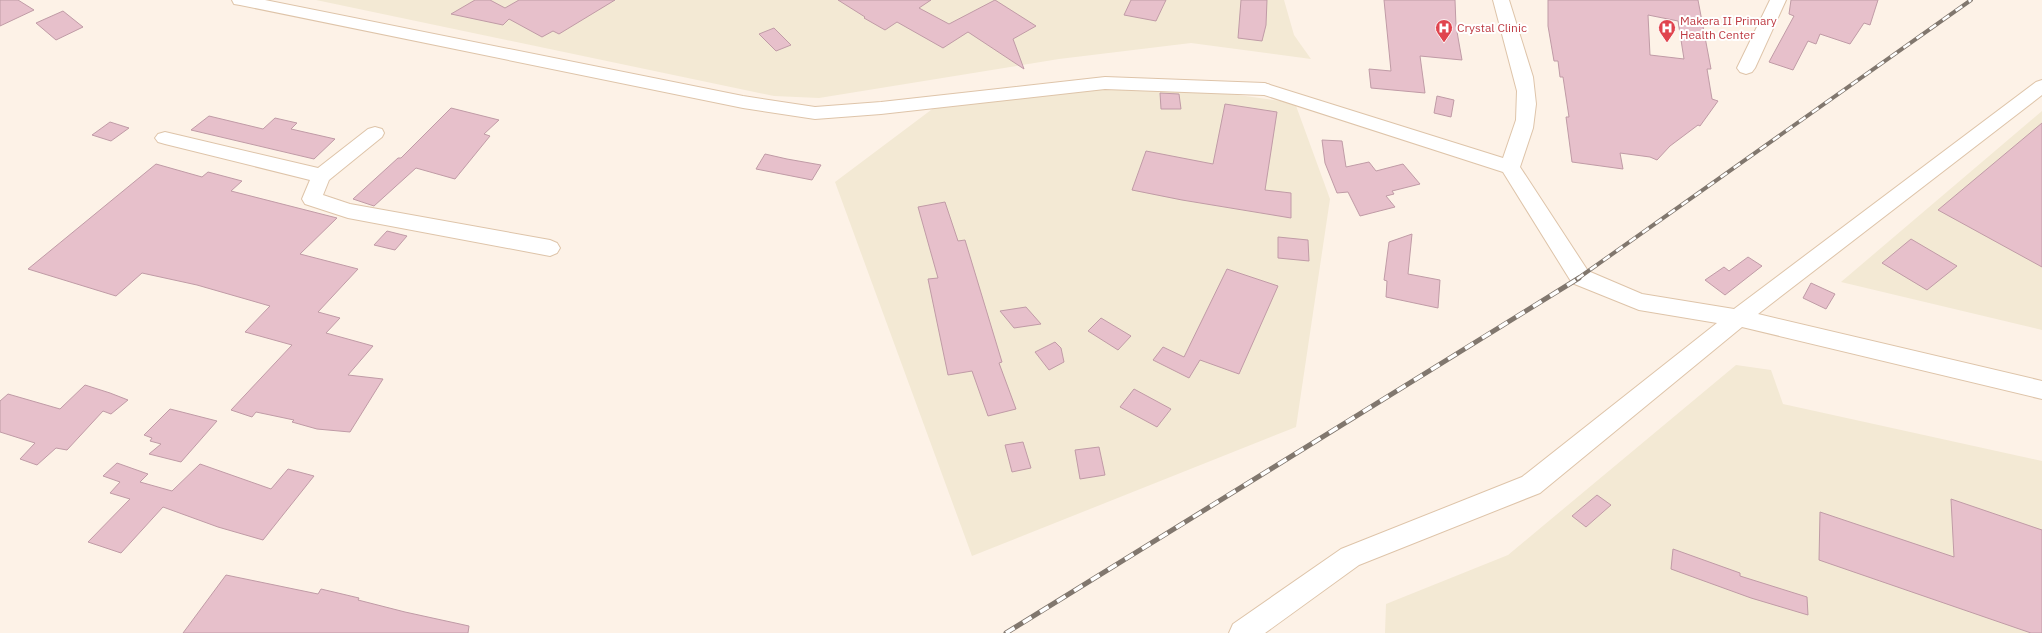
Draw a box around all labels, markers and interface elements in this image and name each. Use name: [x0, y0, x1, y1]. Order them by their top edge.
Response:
place label: Makera II Primary Health Center: [1680, 13, 1777, 42]
hospital icon: Crystal Clinic: [1434, 18, 1454, 43]
hospital icon: Makera II Primary Health Center: [1657, 18, 1677, 43]
place label: Crystal Clinic: [1457, 20, 1527, 35]

